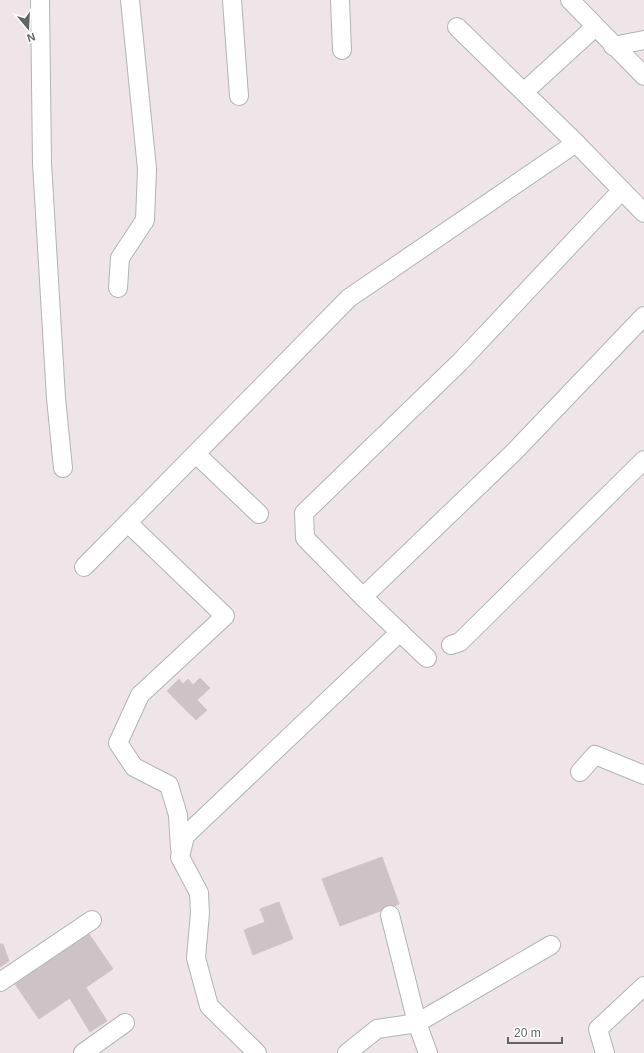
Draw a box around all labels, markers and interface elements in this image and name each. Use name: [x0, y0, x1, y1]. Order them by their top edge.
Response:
north arrow: [8, 8, 48, 48]
text: N: [25, 31, 37, 44]
scale bar: [508, 1019, 562, 1045]
text: 20 m: [514, 1026, 541, 1040]

